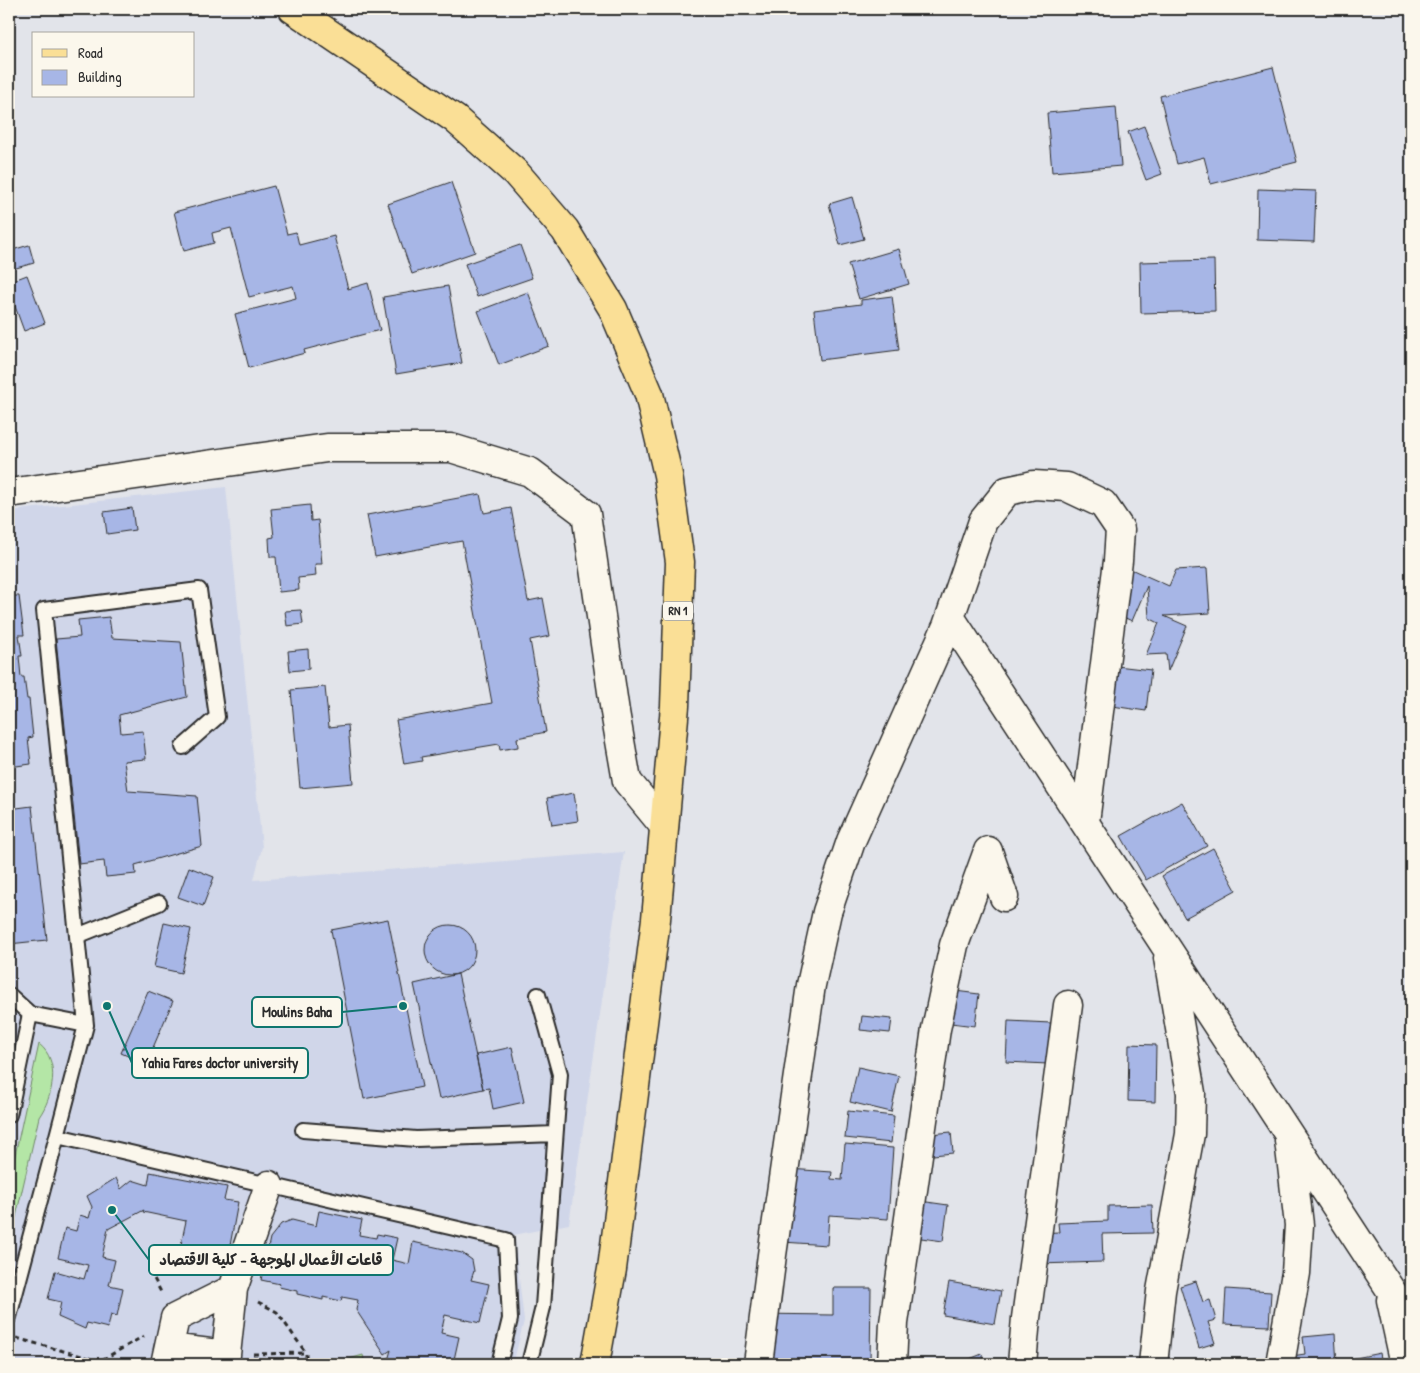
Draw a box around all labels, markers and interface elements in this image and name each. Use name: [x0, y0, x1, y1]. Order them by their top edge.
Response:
legend: [32, 32, 195, 98]
text: Road: [78, 42, 103, 63]
text: Building: [78, 66, 122, 87]
road number: RN 1: [663, 602, 693, 620]
callout: Moulins Baha: [252, 997, 342, 1027]
text: Moulins Baha: [262, 1001, 332, 1022]
callout: Yahia Fares doctor university: [132, 1048, 308, 1078]
text: Yahia Fares doctor university: [142, 1052, 299, 1074]
callout: قاعات الأعمال الموجهة - كلية الاقتصاد: [149, 1245, 393, 1275]
text: قاعات الأعمال الموجهة - كلية الاقتصاد: [159, 1249, 383, 1270]

